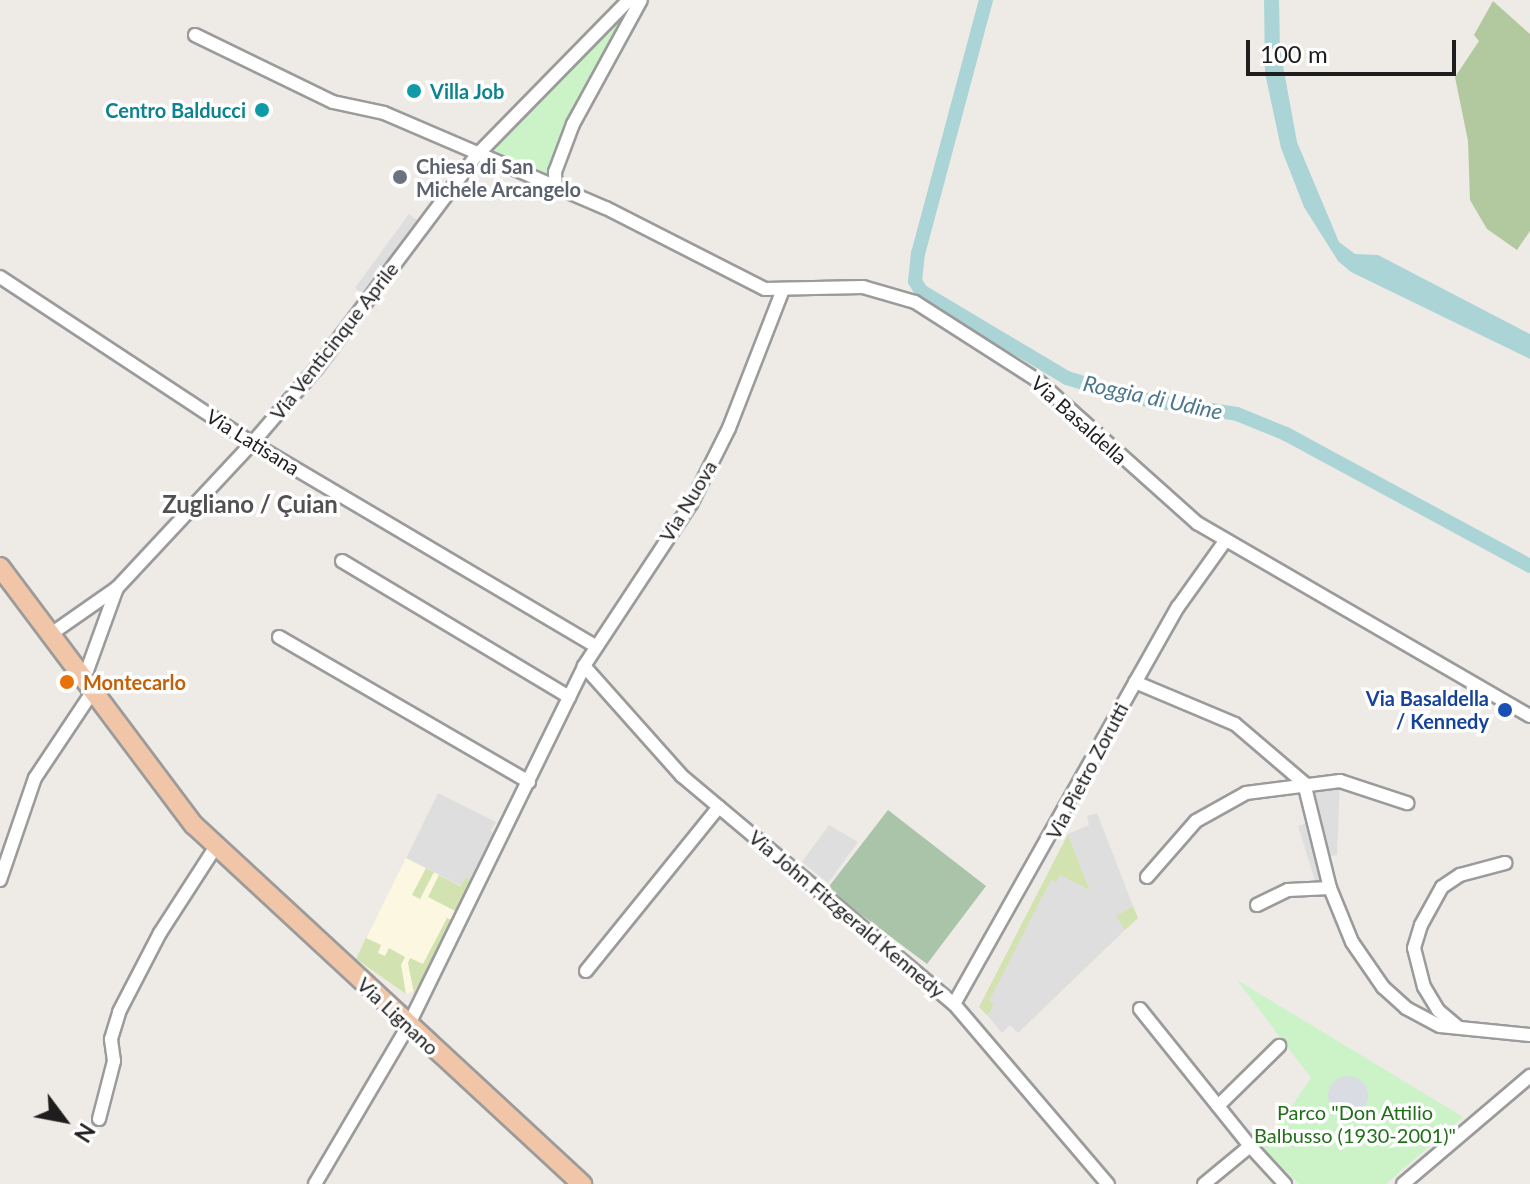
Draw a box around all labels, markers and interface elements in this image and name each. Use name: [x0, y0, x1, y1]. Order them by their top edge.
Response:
scale bar: [1250, 24, 1460, 74]
text: 100 m: [1260, 39, 1328, 68]
place label: Villa Job: [430, 79, 505, 103]
marker: Villa Job: [405, 82, 423, 100]
place label: Centro Balducci: [105, 98, 246, 122]
marker: Centro Balducci: [253, 101, 271, 119]
place label: Chiesa di San Michele Arcangelo: [416, 154, 582, 201]
marker: Chiesa di San Michele Arcangelo: [391, 168, 409, 186]
street label: Via Venticinque Aprile: [265, 257, 403, 425]
water label: Roggia di Udine: [1081, 369, 1225, 425]
street label: Via Basaldella: [1026, 371, 1132, 469]
street label: Via Latisana: [202, 404, 304, 480]
street label: Via Nuova: [654, 456, 722, 546]
district label: Zugliano / Çuian: [162, 490, 338, 518]
place label: Montecarlo: [83, 670, 186, 694]
marker: Montecarlo: [58, 673, 76, 691]
place label: Via Basaldella / Kennedy: [1366, 686, 1489, 733]
street label: Via Pietro Zorutti: [1041, 699, 1133, 843]
marker: Via Basaldella / Kennedy: [1496, 701, 1514, 719]
street label: Via John Fitzgerald Kennedy: [744, 825, 950, 1003]
street label: Via Lignano: [352, 972, 444, 1060]
north arrow: [24, 1080, 104, 1160]
park label: Parco "Don Attilio Balbusso (1930-2001)": [1254, 1100, 1456, 1147]
text: N: [69, 1119, 101, 1147]

